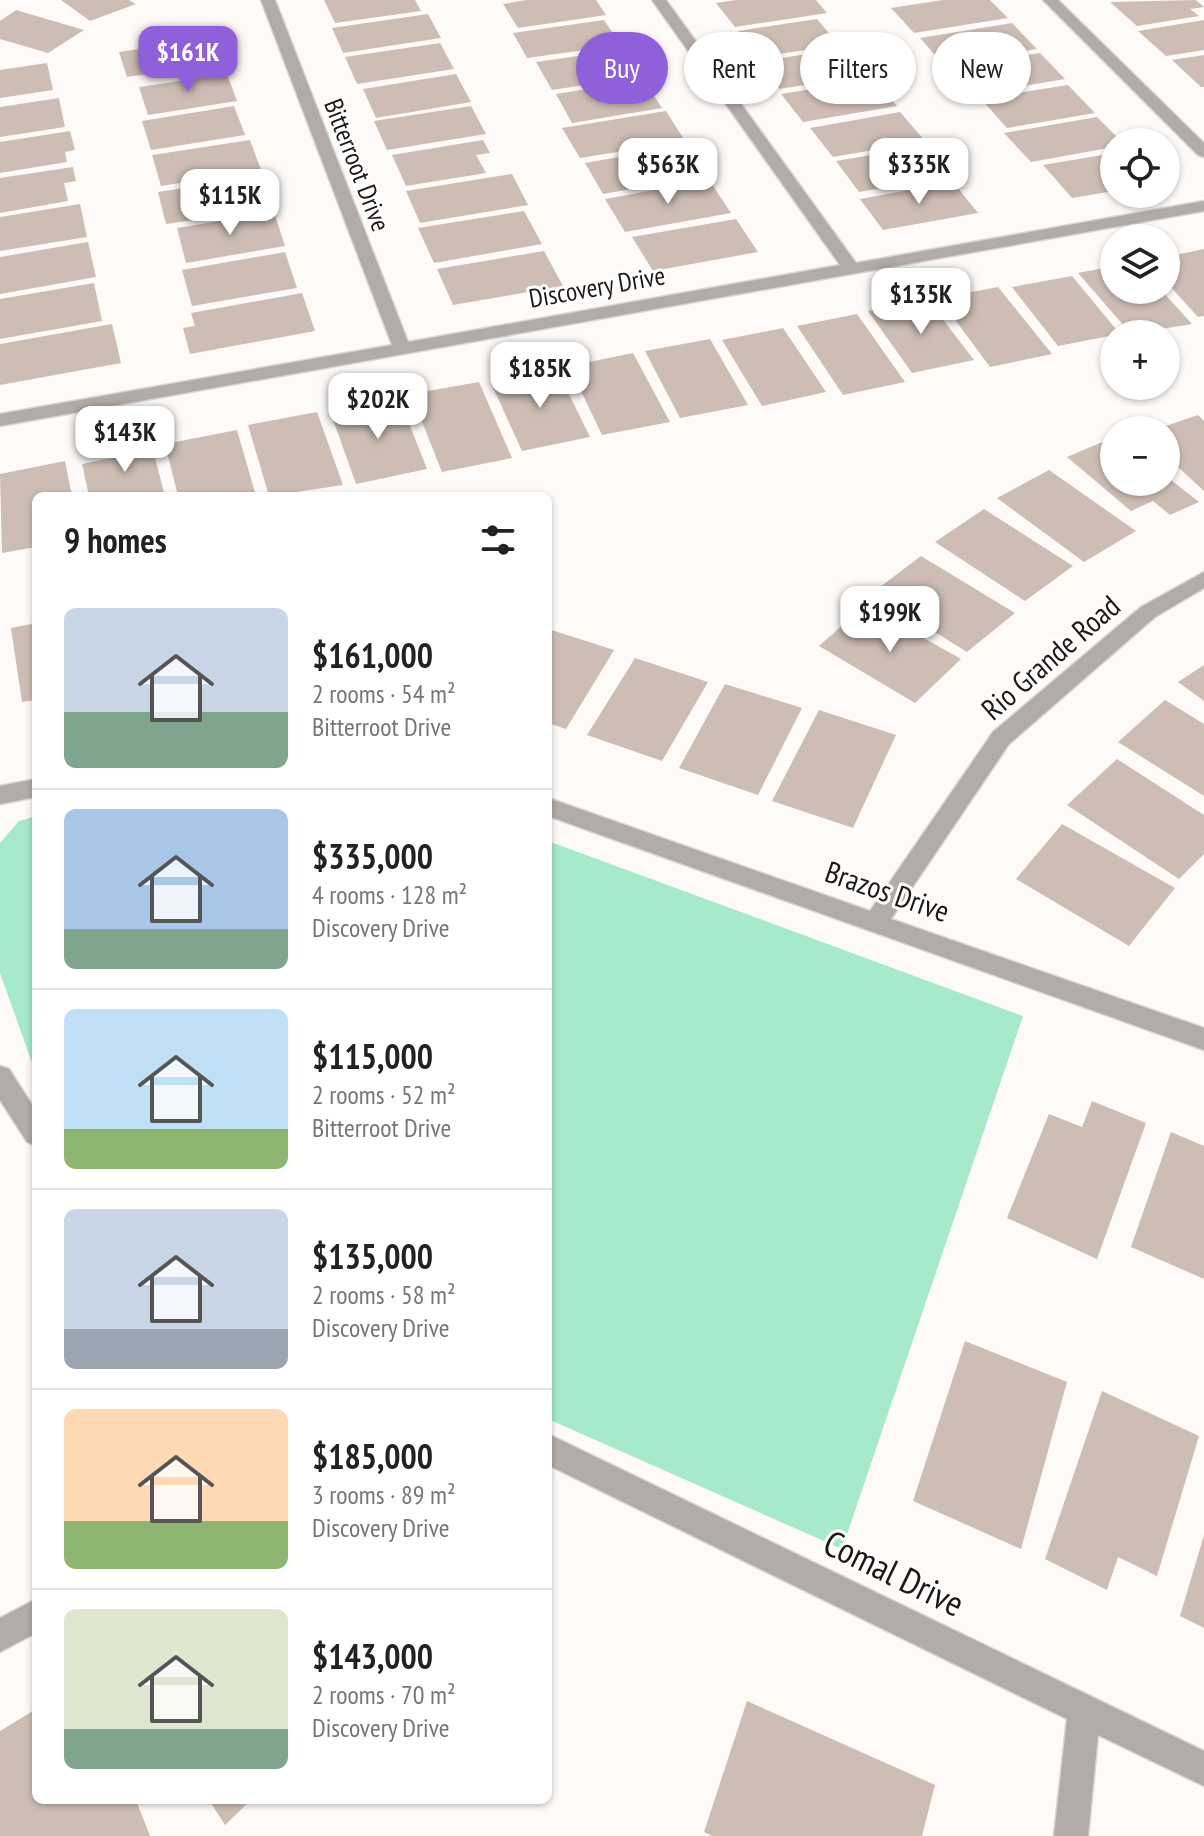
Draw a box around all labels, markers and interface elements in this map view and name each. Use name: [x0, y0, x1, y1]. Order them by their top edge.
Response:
pin: $161K: [132, 26, 244, 94]
chip: Buy: [576, 32, 668, 104]
chip: Rent: [684, 32, 784, 104]
chip: Filters: [800, 32, 916, 104]
chip: New: [932, 32, 1031, 104]
text: $161K: [156, 35, 220, 68]
street label: Bitterroot Drive: [317, 94, 398, 236]
map controls: [1100, 128, 1180, 496]
button: locate: [1100, 128, 1180, 208]
pin: $563K: [612, 138, 724, 206]
pin: $335K: [863, 138, 975, 206]
text: $563K: [636, 147, 700, 180]
text: $335K: [887, 147, 951, 180]
pin: $115K: [174, 169, 286, 237]
text: $115K: [198, 178, 262, 211]
button: layers: [1100, 224, 1180, 304]
street label: Discovery Drive: [526, 258, 668, 315]
pin: $135K: [865, 268, 977, 336]
text: $135K: [889, 277, 953, 310]
button: +: [1100, 320, 1180, 400]
pin: $185K: [484, 342, 596, 410]
text: $185K: [508, 351, 572, 384]
pin: $202K: [322, 373, 434, 441]
text: $202K: [346, 382, 410, 415]
pin: $143K: [69, 406, 181, 474]
text: $143K: [93, 415, 157, 448]
button: −: [1100, 416, 1180, 496]
text: 9 homes: [64, 518, 167, 562]
icon: filters: [476, 518, 520, 562]
pin: $199K: [834, 586, 946, 654]
street label: Rio Grande Road: [973, 586, 1127, 728]
text: $199K: [858, 595, 922, 628]
text: $161,000: [312, 633, 433, 677]
icon: home: [128, 640, 224, 736]
text: 2 rooms · 54 m²: [312, 677, 456, 710]
text: Bitterroot Drive: [312, 710, 451, 743]
text: $335,000: [312, 834, 433, 878]
icon: home: [128, 841, 224, 937]
street label: Brazos Drive: [820, 851, 955, 930]
text: 4 rooms · 128 m²: [312, 878, 467, 911]
text: Discovery Drive: [312, 911, 450, 944]
text: $115,000: [312, 1034, 433, 1078]
icon: home: [128, 1041, 224, 1137]
text: 2 rooms · 52 m²: [312, 1078, 456, 1111]
text: Bitterroot Drive: [312, 1111, 451, 1144]
text: $135,000: [312, 1234, 433, 1278]
icon: home: [128, 1241, 224, 1337]
text: 2 rooms · 58 m²: [312, 1278, 456, 1311]
text: Discovery Drive: [312, 1311, 450, 1344]
text: $185,000: [312, 1434, 433, 1478]
icon: home: [128, 1441, 224, 1537]
text: 3 rooms · 89 m²: [312, 1478, 456, 1511]
text: Discovery Drive: [312, 1511, 450, 1544]
street label: Comal Drive: [816, 1518, 972, 1627]
text: $143,000: [312, 1634, 433, 1678]
icon: home: [128, 1641, 224, 1737]
text: 2 rooms · 70 m²: [312, 1678, 456, 1711]
text: Discovery Drive: [312, 1711, 450, 1744]

